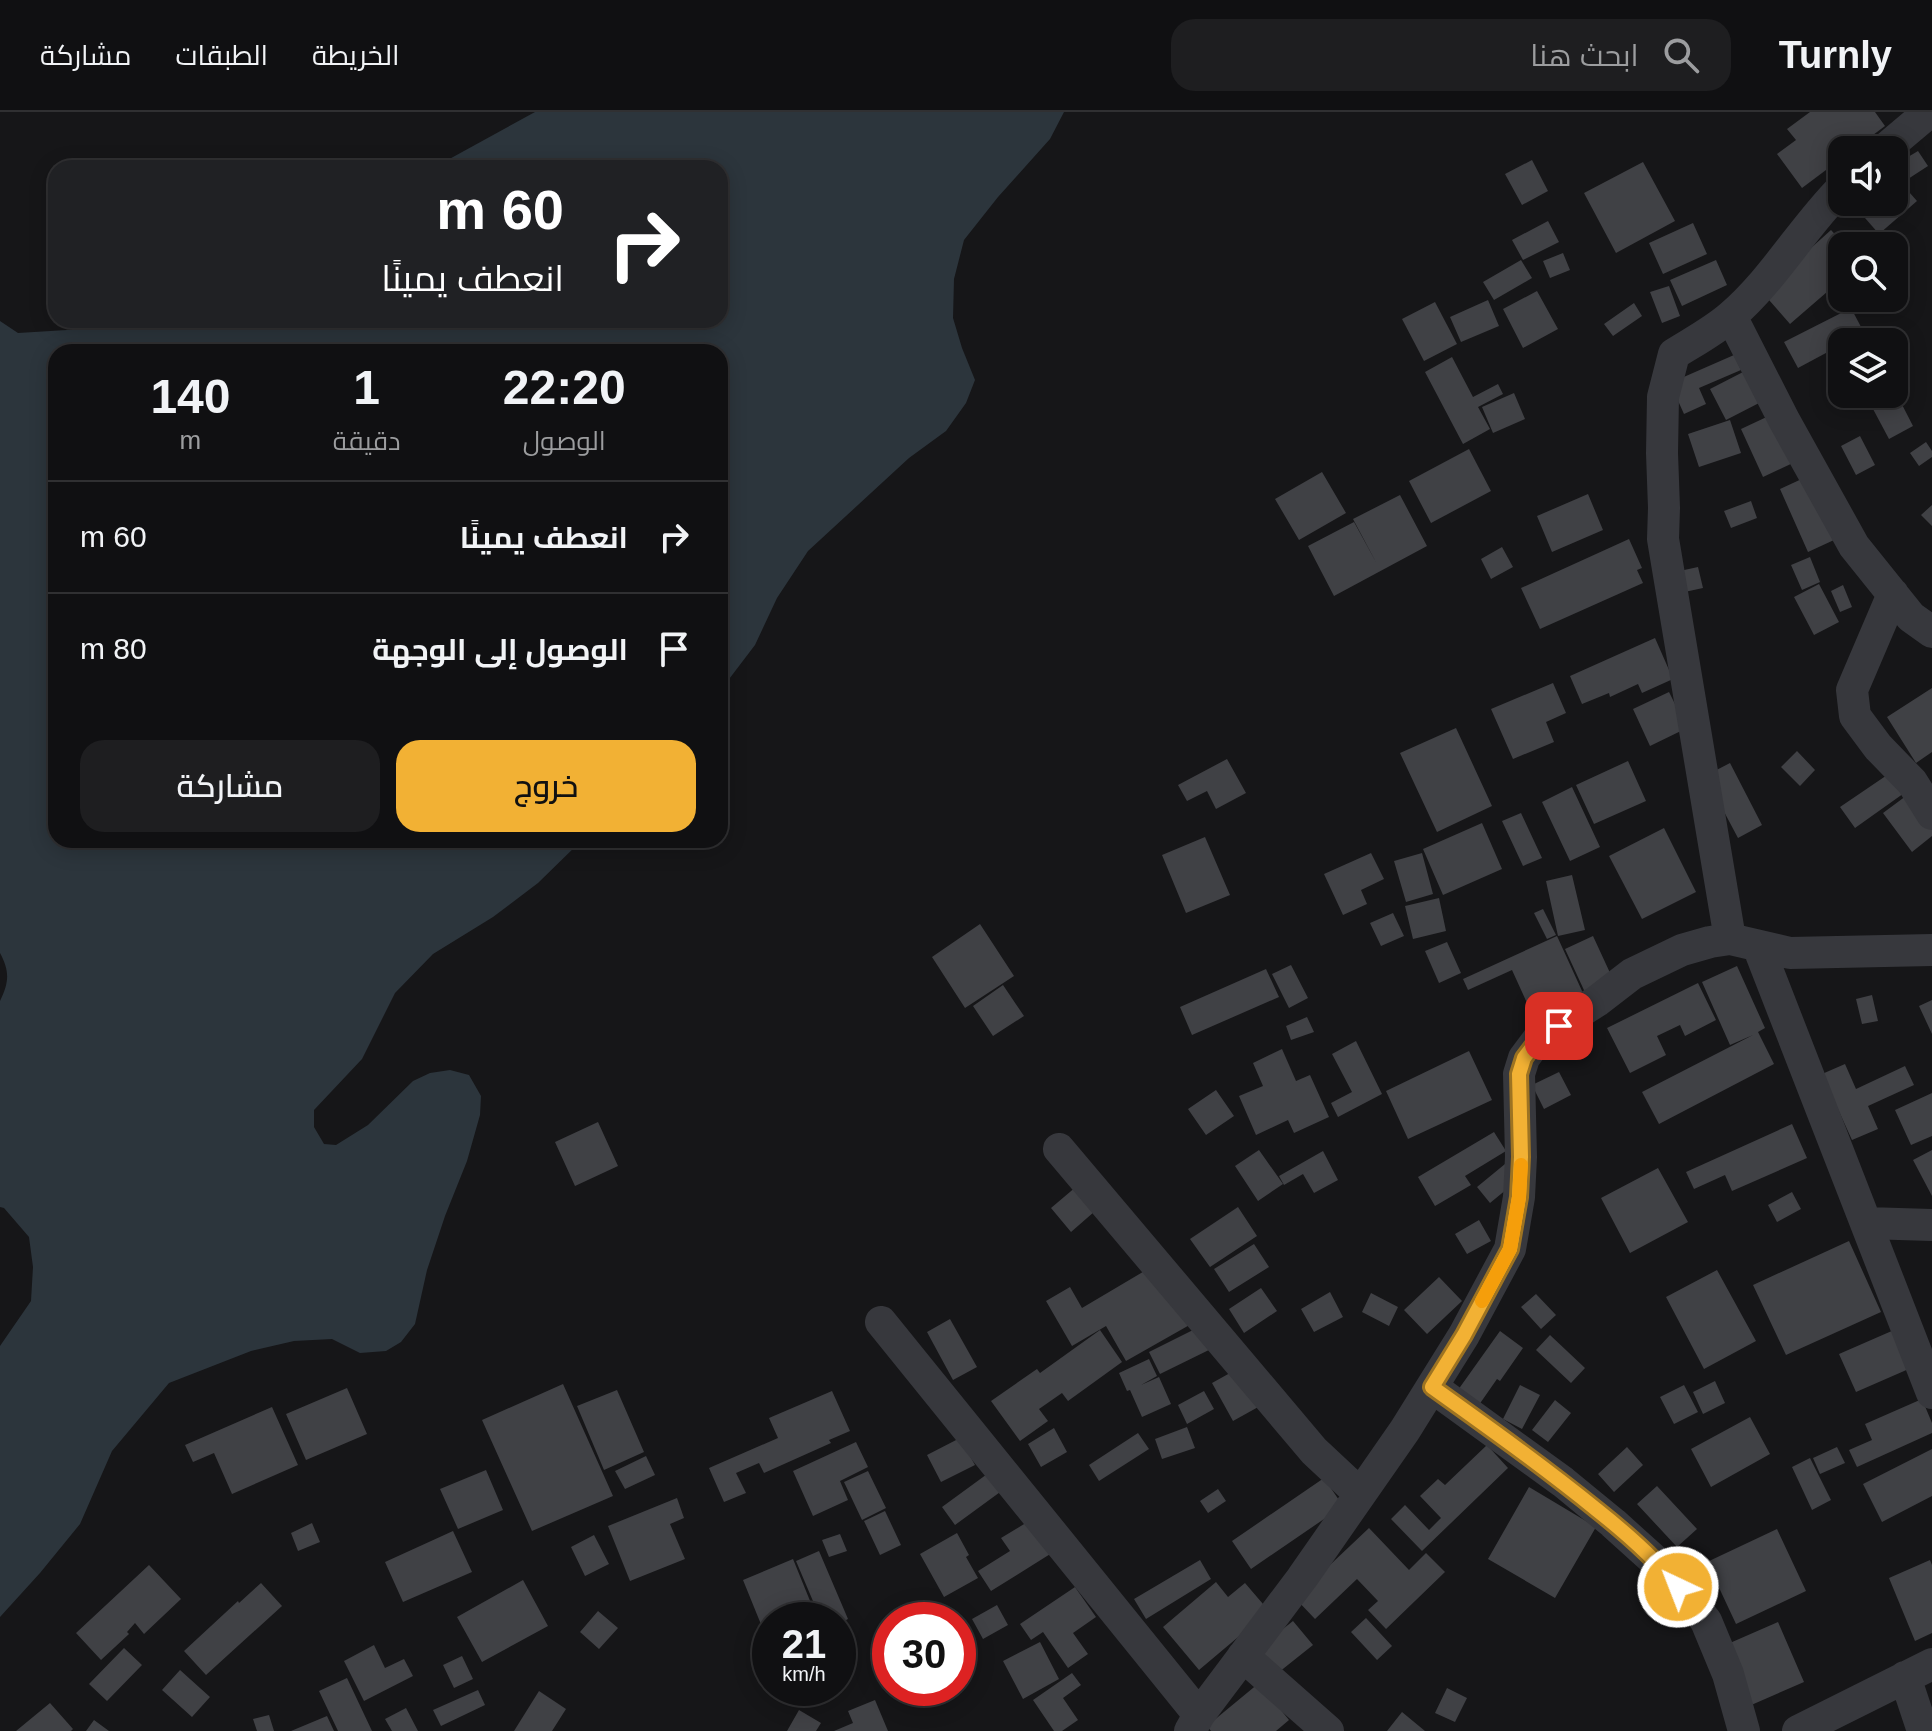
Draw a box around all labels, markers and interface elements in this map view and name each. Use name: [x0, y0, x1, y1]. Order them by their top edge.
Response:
search box: [1171, 19, 1731, 91]
icon: search: [1659, 33, 1703, 77]
text: Turnly: [1779, 34, 1892, 76]
text: ابحث هنا: [1530, 39, 1639, 72]
text: مشاركة: [40, 40, 131, 71]
text: الطبقات: [175, 40, 268, 71]
text: الخريطة: [312, 40, 399, 71]
map controls: [1828, 136, 1908, 408]
button: sound: [1828, 136, 1908, 216]
text: 60 m: [436, 178, 564, 241]
icon: right: [592, 192, 696, 296]
button: search: [1828, 232, 1908, 312]
text: انعطف يمينًا: [381, 258, 564, 299]
button: layers: [1828, 328, 1908, 408]
text: 1: [353, 361, 380, 414]
text: 22:20: [503, 361, 626, 414]
text: 140: [150, 370, 230, 423]
text: m: [180, 425, 201, 455]
text: دقيقة: [333, 426, 400, 456]
text: الوصول: [523, 426, 606, 456]
icon: right: [652, 515, 696, 559]
text: 60 m: [80, 520, 147, 553]
text: انعطف يمينًا: [460, 521, 628, 554]
icon: arrive: [652, 627, 696, 671]
text: 80 m: [80, 632, 147, 665]
text: الوصول إلى الوجهة: [372, 633, 628, 666]
button: مشاركة: [80, 740, 380, 832]
button: خروج: [396, 740, 696, 832]
pin: [1525, 992, 1593, 1060]
icon: arrive: [1537, 1004, 1581, 1048]
position arrow: [1636, 1545, 1720, 1629]
speed limit sign: 30: [872, 1602, 976, 1706]
text: 21: [782, 1622, 826, 1666]
text: km/h: [782, 1663, 826, 1685]

